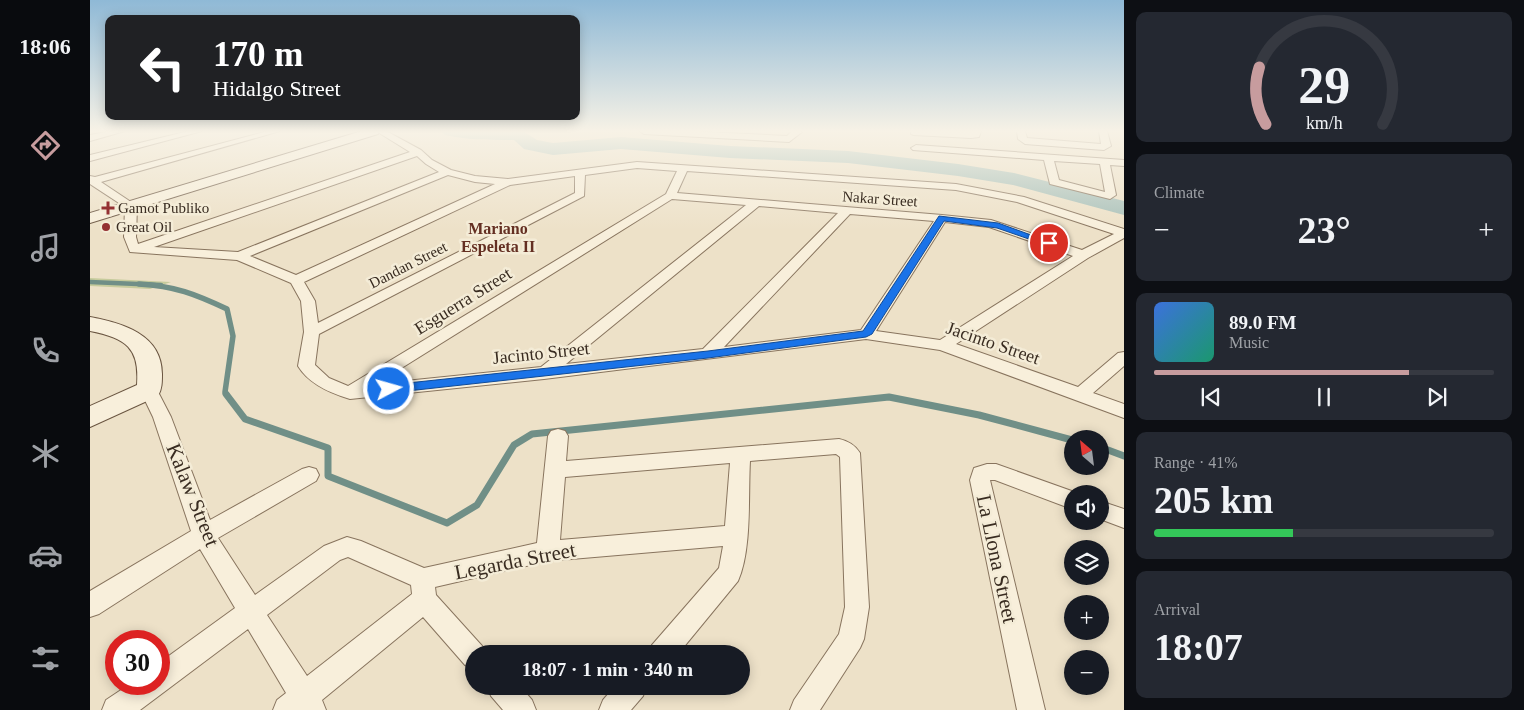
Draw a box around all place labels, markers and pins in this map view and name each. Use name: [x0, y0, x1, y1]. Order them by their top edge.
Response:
place label: Gamot Publiko: [118, 200, 209, 216]
marker: Gamot Publiko: [102, 202, 114, 214]
place label: Great Oil: [116, 219, 172, 235]
marker: Great Oil: [100, 221, 112, 233]
pin: [1028, 222, 1070, 264]

